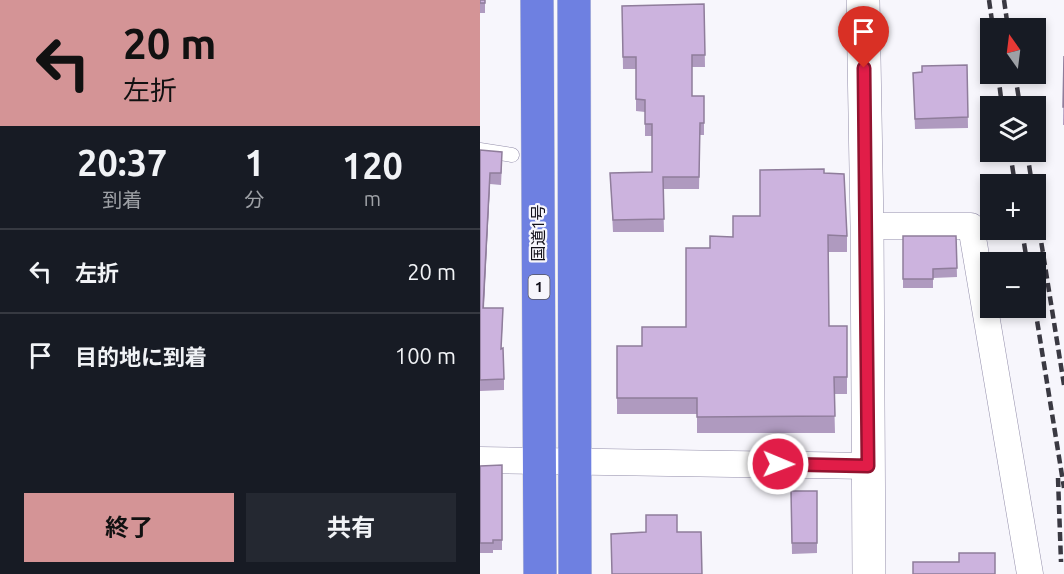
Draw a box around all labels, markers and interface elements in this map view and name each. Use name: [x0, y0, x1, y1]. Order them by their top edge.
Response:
pin: [838, 6, 889, 68]
icon: arrive: [847, 15, 880, 48]
north arrow: [980, 18, 1046, 84]
map controls: [980, 18, 1046, 318]
text: 20 m: [123, 20, 217, 67]
icon: left: [24, 24, 102, 102]
text: 左折: [123, 75, 177, 105]
button: layers: [980, 96, 1046, 162]
text: 20:37: [77, 142, 167, 183]
text: 1: [244, 142, 265, 183]
text: 120: [342, 145, 403, 186]
button: +: [980, 174, 1046, 240]
text: m: [364, 187, 381, 210]
text: 到着: [102, 188, 142, 211]
text: 分: [245, 188, 265, 211]
street label: 国道1号: [529, 204, 547, 262]
button: −: [980, 252, 1046, 318]
icon: left: [24, 255, 57, 288]
text: 20 m: [407, 259, 456, 284]
text: 左折: [75, 260, 119, 285]
road number: 1: [528, 275, 550, 299]
icon: arrive: [24, 339, 57, 372]
text: 100 m: [395, 343, 456, 368]
text: 目的地に到着: [75, 344, 207, 369]
position arrow: [746, 432, 810, 496]
button: 終了: [24, 493, 234, 562]
button: 共有: [246, 493, 456, 562]

